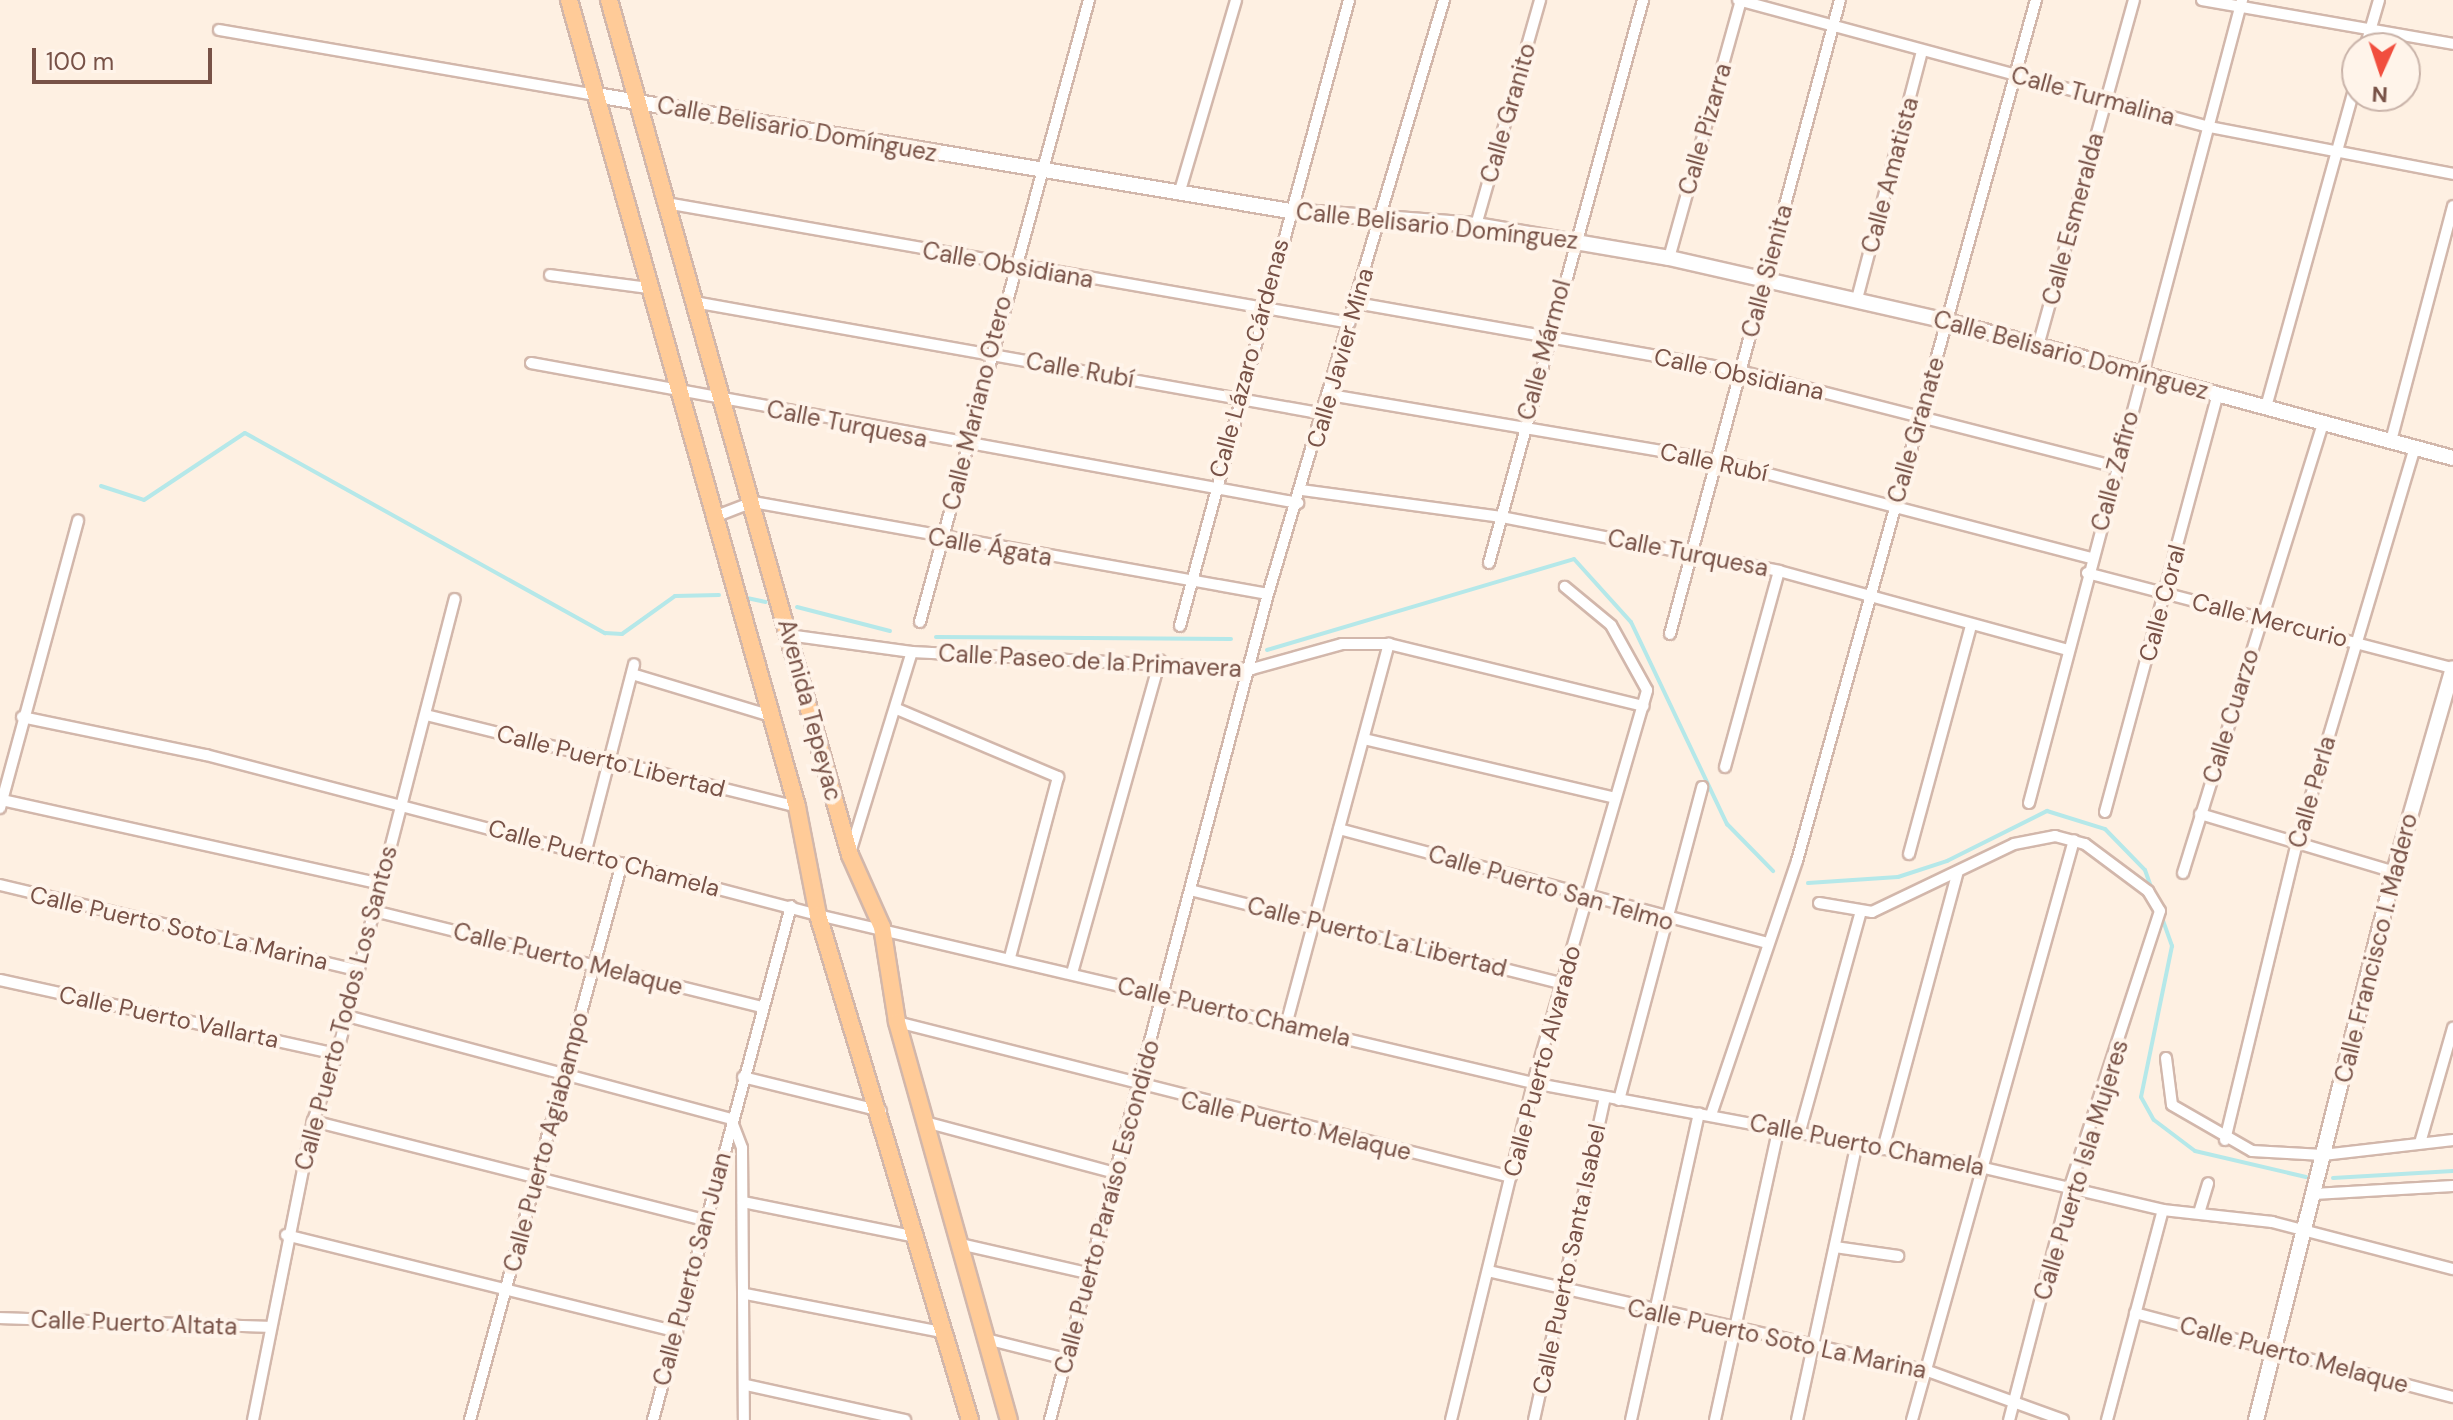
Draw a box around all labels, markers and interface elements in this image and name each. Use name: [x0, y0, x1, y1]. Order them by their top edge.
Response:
scale bar: [36, 32, 216, 82]
north arrow: [2341, 32, 2421, 112]
street label: Calle Granito: [1474, 40, 1542, 186]
text: 100 m: [46, 46, 114, 77]
street label: Calle Pizarra: [1672, 60, 1738, 198]
street label: Calle Turmalina: [2008, 60, 2178, 132]
text: N: [2371, 80, 2389, 109]
street label: Calle Belisario Domínguez: [655, 90, 939, 168]
street label: Calle Amatista: [1855, 94, 1925, 256]
street label: Calle Esmeralda: [2036, 130, 2110, 308]
street label: Calle Belisario Domínguez: [1294, 197, 1580, 255]
street label: Calle Sienita: [1735, 201, 1799, 341]
street label: Calle Lázaro Cárdenas: [1203, 235, 1295, 481]
street label: Calle Obsidiana: [920, 236, 1096, 294]
street label: Calle Javier Mina: [1301, 265, 1379, 451]
street label: Calle Mármol: [1511, 277, 1577, 423]
street label: Calle Mariano Otero: [936, 293, 1018, 513]
street label: Calle Belisario Domínguez: [1930, 304, 2212, 406]
street label: Calle Obsidiana: [1651, 342, 1827, 406]
street label: Calle Rubí: [1024, 346, 1136, 394]
street label: Calle Granate: [1881, 354, 1951, 506]
street label: Calle Turquesa: [764, 394, 930, 454]
street label: Calle Zafiro: [2085, 408, 2145, 534]
street label: Calle Rubí: [1658, 437, 1770, 487]
street label: Calle Ágata: [926, 522, 1054, 572]
street label: Calle Turquesa: [1605, 523, 1771, 583]
street label: Calle Coral: [2133, 541, 2191, 665]
street label: Calle Mercurio: [2189, 587, 2351, 653]
street label: Avenida Tepeyac: [772, 616, 848, 804]
street label: Calle Paseo de la Primavera: [938, 639, 1242, 683]
street label: Calle Cuarzo: [2197, 645, 2265, 787]
street label: Calle Puerto Libertad: [494, 719, 728, 803]
street label: Calle Perla: [2282, 733, 2342, 851]
street label: Calle Francisco I. Madero: [2329, 810, 2423, 1086]
street label: Calle Puerto Chamela: [485, 813, 723, 903]
street label: Calle Puerto San Telmo: [1425, 839, 1677, 937]
street label: Calle Puerto Todos Los Santos: [289, 842, 403, 1174]
street label: Calle Puerto Soto La Marina: [27, 880, 331, 976]
street label: Calle Puerto La Libertad: [1244, 891, 1510, 983]
street label: Calle Puerto Melaque: [450, 917, 686, 1001]
street label: Calle Puerto Alvarado: [1497, 942, 1587, 1180]
street label: Calle Puerto Chamela: [1115, 971, 1353, 1053]
street label: Calle Puerto Vallarta: [57, 980, 281, 1054]
street label: Calle Puerto Agiabampo: [497, 1009, 595, 1275]
street label: Calle Puerto Isla Mujeres: [2028, 1036, 2134, 1304]
street label: Calle Puerto Paraíso Escondido: [1048, 1037, 1166, 1377]
street label: Calle Puerto Melaque: [1178, 1085, 1414, 1167]
street label: Calle Puerto Chamela: [1747, 1108, 1987, 1182]
street label: Calle Puerto Santa Isabel: [1526, 1121, 1612, 1397]
street label: Calle Puerto San Juan: [647, 1149, 737, 1389]
street label: Calle Puerto Soto La Marina: [1625, 1293, 1929, 1385]
street label: Calle Puerto Altata: [30, 1305, 238, 1341]
street label: Calle Puerto Melaque: [2177, 1311, 2411, 1399]

